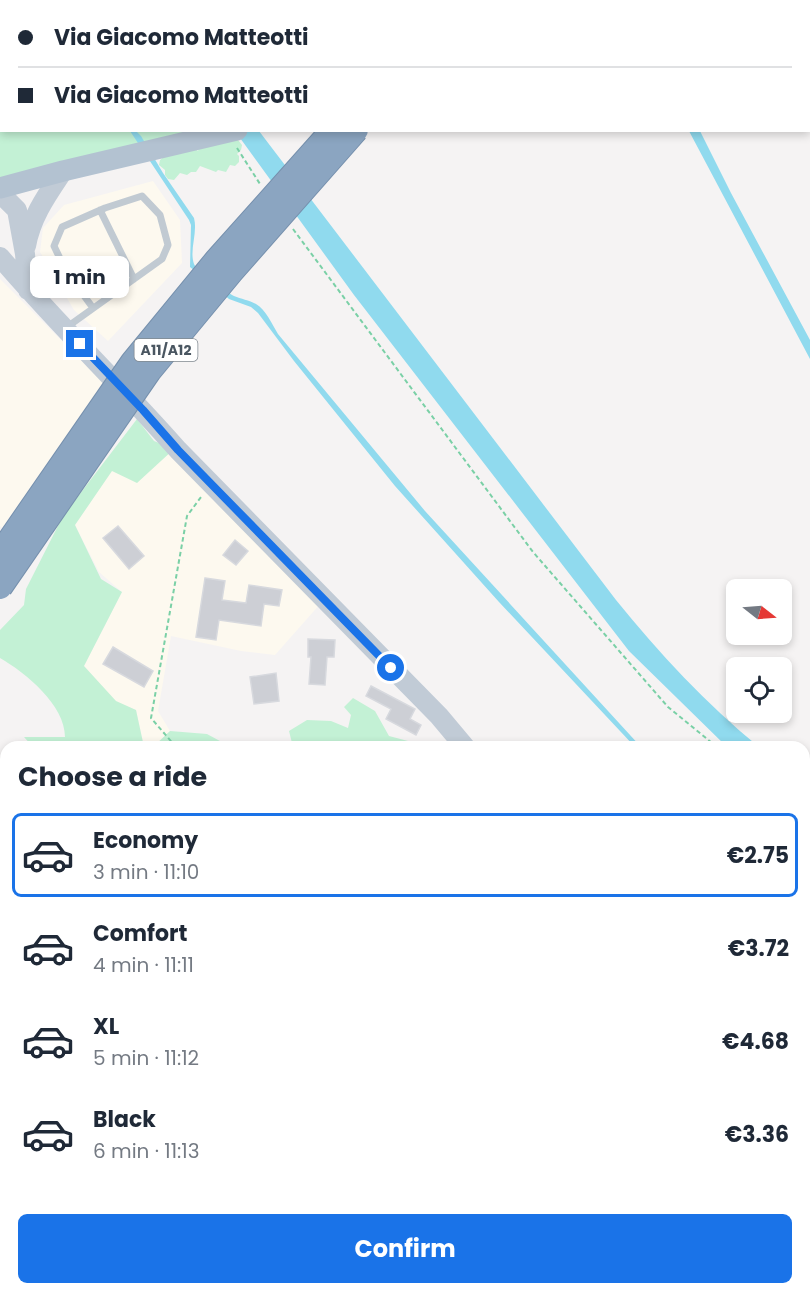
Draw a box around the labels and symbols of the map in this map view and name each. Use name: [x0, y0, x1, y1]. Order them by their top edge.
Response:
callout: 1 min: [31, 257, 130, 299]
route end: [66, 330, 93, 357]
road number: A11/A12: [134, 339, 198, 361]
north arrow: [726, 579, 792, 645]
route start: [377, 654, 404, 681]

